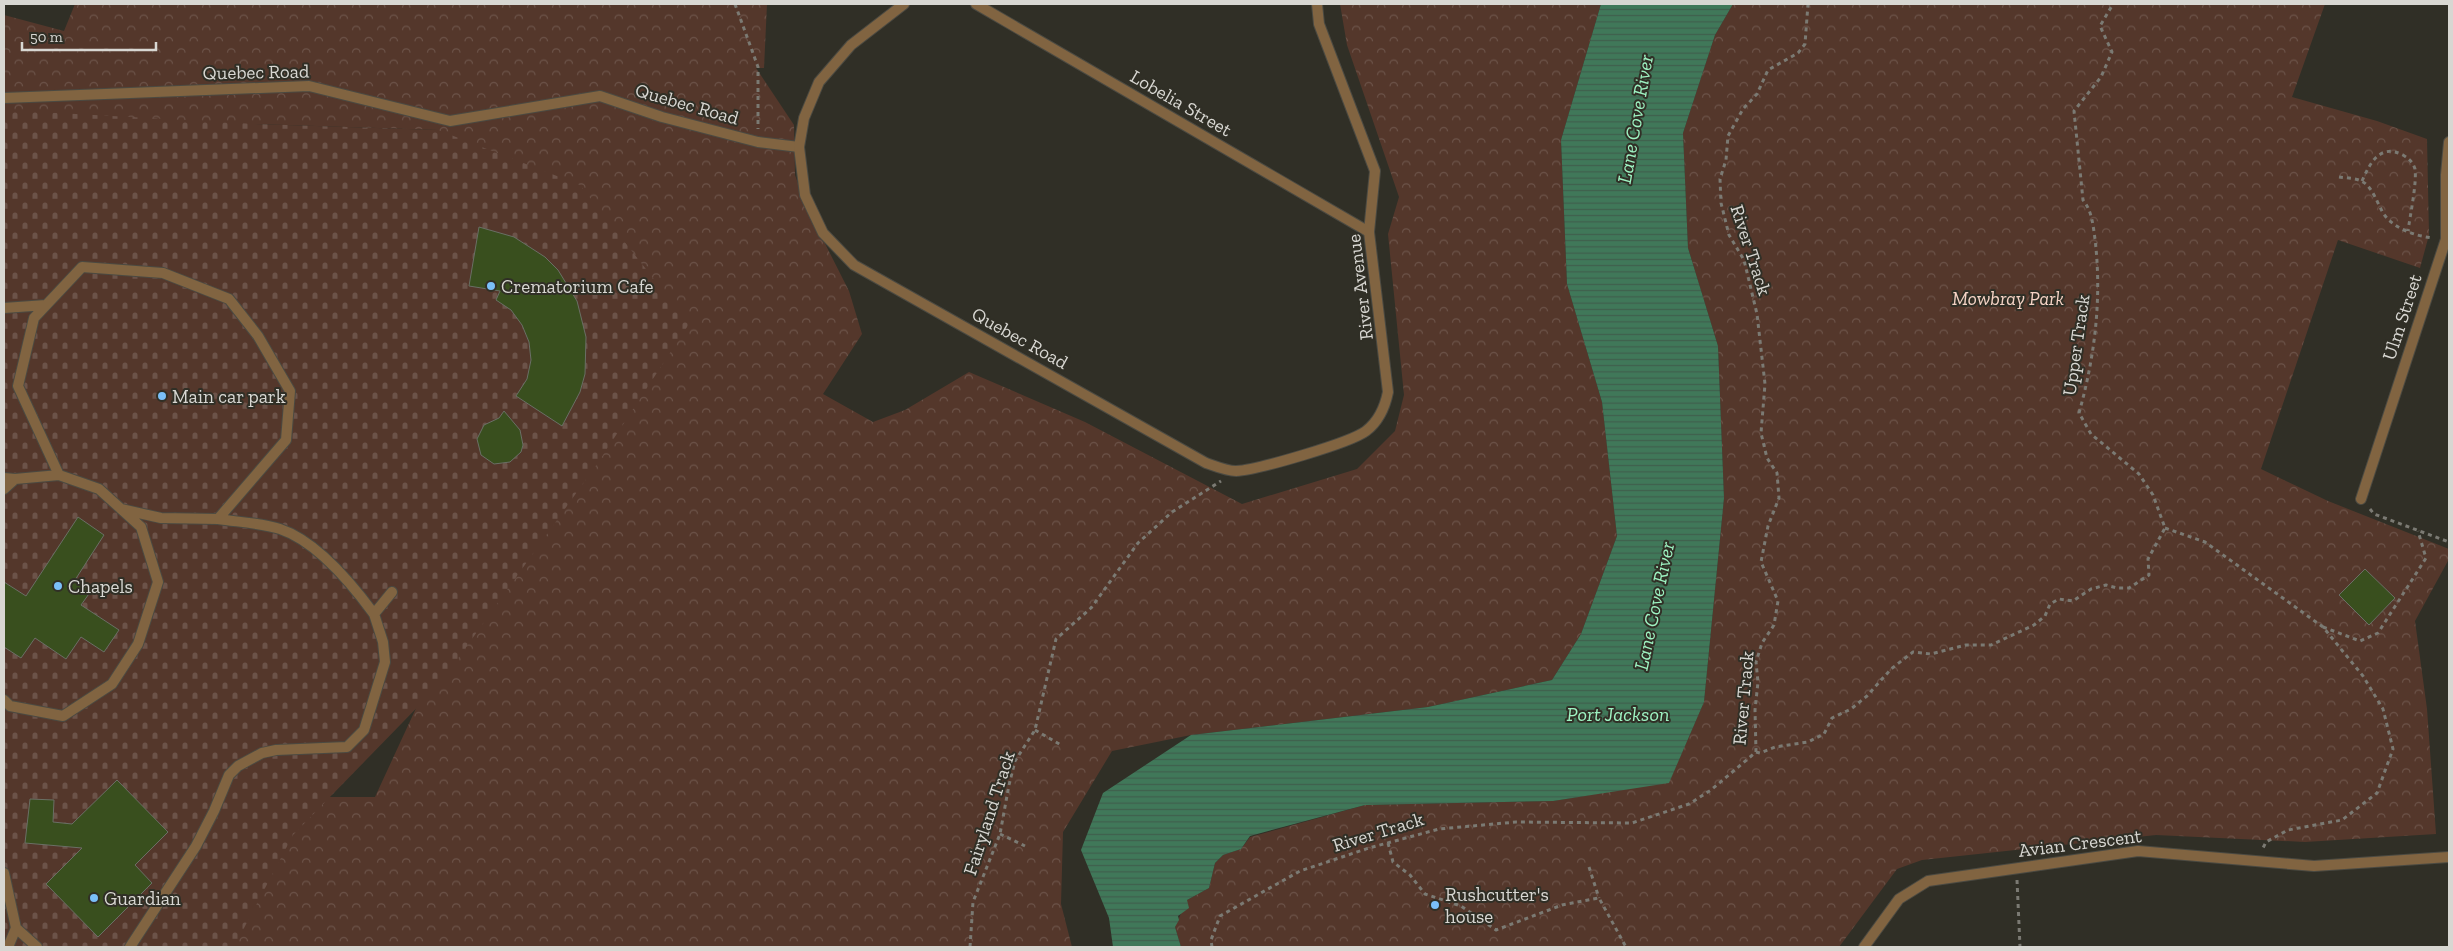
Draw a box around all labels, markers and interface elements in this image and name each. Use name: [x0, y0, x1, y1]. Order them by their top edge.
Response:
scale bar: [22, 20, 156, 52]
text: 50 m: [30, 28, 63, 46]
water label: Lane Cove River: [1612, 52, 1658, 185]
street label: Quebec Road: [203, 60, 310, 84]
street label: Lobelia Street: [1126, 65, 1236, 141]
street label: Quebec Road: [633, 78, 742, 130]
street label: River Track: [1726, 202, 1777, 298]
street label: River Avenue: [1342, 233, 1378, 341]
street label: Ulm Street: [2377, 271, 2427, 363]
place label: Crematorium Cafe: [501, 275, 654, 298]
marker: Crematorium Cafe: [485, 280, 497, 292]
park label: Mowbray Park: [1952, 287, 2064, 310]
street label: Upper Track: [2058, 293, 2095, 397]
street label: Quebec Road: [968, 302, 1073, 374]
place label: Main car park: [172, 385, 286, 408]
marker: Main car park: [156, 390, 168, 402]
water label: Lane Cove River: [1629, 540, 1679, 672]
place label: Chapels: [68, 575, 133, 598]
marker: Chapels: [52, 580, 64, 592]
street label: River Track: [1727, 650, 1759, 746]
water label: Port Jackson: [1567, 702, 1669, 726]
street label: Fairyland Track: [958, 748, 1020, 878]
street label: River Track: [1330, 807, 1426, 857]
street label: Avian Crescent: [2017, 824, 2143, 862]
place label: Rushcutter's house: [1445, 883, 1549, 928]
place label: Guardian: [104, 887, 181, 910]
marker: Guardian: [88, 892, 100, 904]
marker: Rushcutter's house: [1429, 899, 1441, 911]

